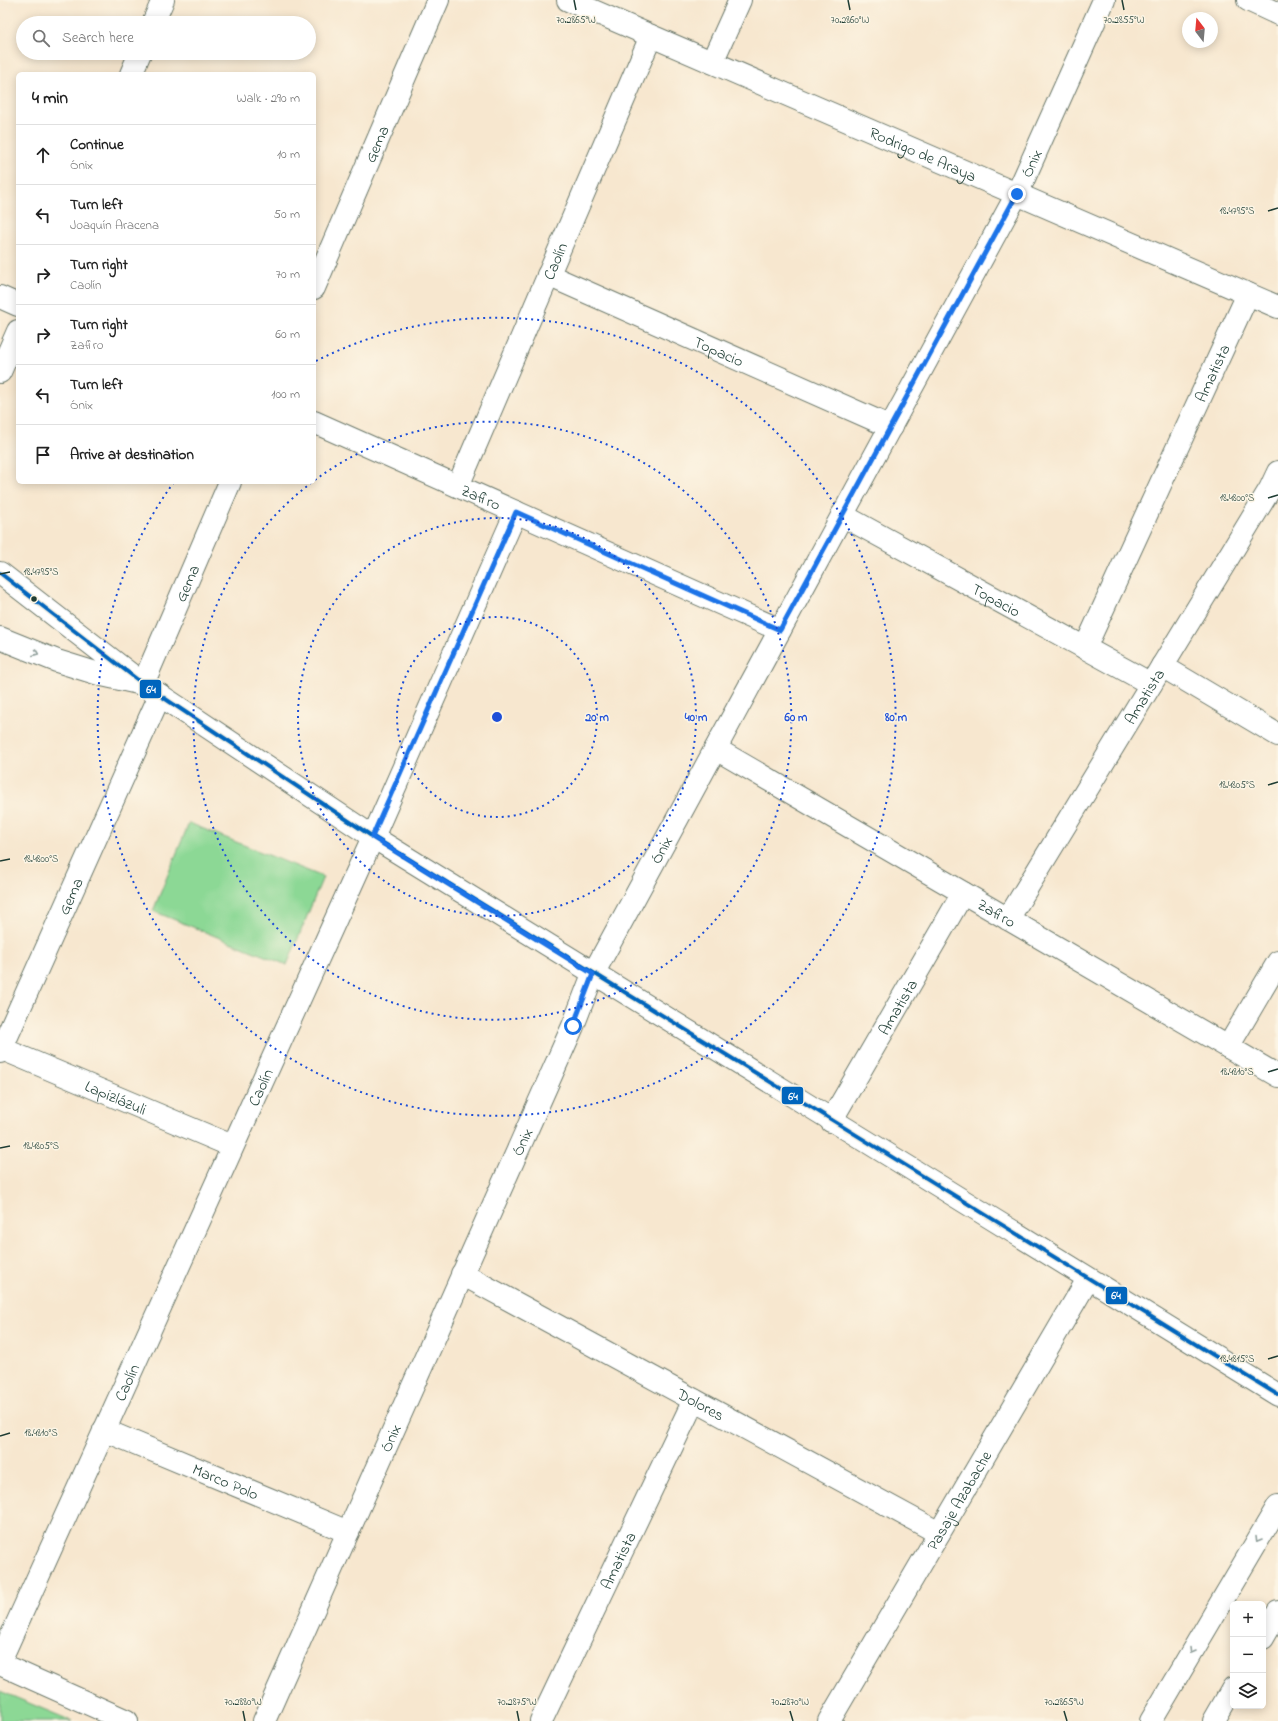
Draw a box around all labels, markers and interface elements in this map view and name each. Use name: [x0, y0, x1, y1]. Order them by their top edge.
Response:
north arrow: [1182, 12, 1218, 48]
text: 70.2865°W: [556, 13, 596, 28]
text: 70.2860°W: [831, 13, 869, 28]
text: 70.2855°W: [1103, 13, 1145, 28]
search box: [16, 16, 316, 60]
icon: search: [30, 27, 52, 49]
text: Search here: [62, 27, 134, 49]
text: 4 min: [32, 86, 68, 111]
text: Walk · 290 m: [236, 89, 300, 108]
street label: Gema: [359, 122, 397, 167]
street label: Rodrigo de Araya: [865, 122, 980, 189]
text: Continue: [70, 134, 124, 156]
icon: ahead: [32, 144, 54, 166]
text: 10 m: [277, 145, 300, 164]
street label: Ónix: [1016, 146, 1049, 182]
text: Ónix: [70, 156, 93, 175]
route end: [1008, 185, 1026, 203]
text: Turn left: [70, 194, 123, 216]
icon: left: [32, 204, 54, 226]
text: 18.4795°S: [1219, 204, 1255, 219]
text: 50 m: [274, 205, 300, 224]
text: Joaquín Aracena: [70, 216, 159, 235]
street label: Caolín: [538, 239, 575, 284]
text: Turn right: [70, 254, 128, 276]
icon: right: [32, 264, 54, 286]
text: 70 m: [276, 265, 300, 284]
text: Caolín: [70, 276, 101, 295]
text: Turn right: [70, 314, 128, 336]
icon: right: [32, 324, 54, 346]
text: 60 m: [275, 325, 300, 344]
street label: Topacio: [689, 331, 747, 374]
text: Zafiro: [70, 336, 104, 355]
street label: Amatista: [1190, 341, 1237, 407]
text: Turn left: [70, 374, 123, 396]
icon: left: [32, 384, 54, 406]
text: 100 m: [271, 385, 300, 404]
text: Ónix: [70, 396, 93, 415]
icon: arrive: [32, 444, 54, 466]
text: Arrive at destination: [70, 444, 194, 466]
street label: Zafiro: [457, 479, 504, 518]
text: 18.4800°S: [1220, 491, 1255, 506]
street label: Gema: [170, 561, 207, 606]
text: 18.4795°S: [23, 565, 59, 580]
street label: Topacio: [967, 578, 1024, 624]
unlabelled marker: [29, 594, 39, 604]
one-way arrow: [32, 648, 40, 656]
street label: Amatista: [1119, 665, 1172, 730]
line badge: 64: [139, 679, 162, 699]
text: 64: [145, 682, 156, 698]
text: 20 m: [584, 709, 609, 727]
text: 40 m: [684, 709, 708, 727]
text: 60 m: [784, 709, 808, 727]
text: 80 m: [884, 709, 908, 727]
centre of rings: [490, 710, 504, 724]
text: 18.4805°S: [1219, 778, 1256, 793]
street label: Ónix: [645, 832, 680, 869]
text: 18.4800°S: [24, 852, 59, 867]
street label: Gema: [53, 874, 91, 919]
street label: Zafiro: [972, 893, 1020, 935]
street label: Amatista: [873, 975, 925, 1040]
route start: [564, 1017, 582, 1035]
street label: Caolín: [243, 1065, 281, 1110]
text: 18.4810°S: [1220, 1065, 1254, 1080]
street label: Lapizlázuli: [81, 1075, 150, 1123]
line badge: 64: [781, 1086, 804, 1105]
text: 64: [787, 1089, 798, 1105]
street label: Ónix: [507, 1125, 540, 1160]
text: 18.4805°S: [23, 1139, 60, 1154]
line badge: 64: [1105, 1286, 1128, 1305]
text: 64: [1110, 1288, 1121, 1304]
text: 18.4815°S: [1220, 1352, 1255, 1367]
street label: Caolín: [109, 1360, 147, 1406]
street label: Dolores: [671, 1382, 728, 1428]
street label: Ónix: [375, 1421, 409, 1456]
text: 18.4810°S: [24, 1426, 58, 1441]
street label: Pasaje Azabache: [921, 1446, 999, 1556]
street label: Marco Polo: [188, 1458, 262, 1507]
street label: Amatista: [595, 1528, 643, 1594]
one-way arrow: [1256, 1536, 1263, 1543]
map controls: [1230, 1601, 1266, 1709]
button: +: [1230, 1601, 1266, 1637]
button: −: [1230, 1637, 1266, 1673]
one-way arrow: [1190, 1647, 1197, 1655]
button: layers: [1230, 1673, 1266, 1709]
text: 70.2880°W: [224, 1695, 262, 1710]
text: 70.2875°W: [497, 1695, 537, 1710]
text: 70.2870°W: [771, 1695, 809, 1710]
text: 70.2865°W: [1044, 1695, 1084, 1710]

